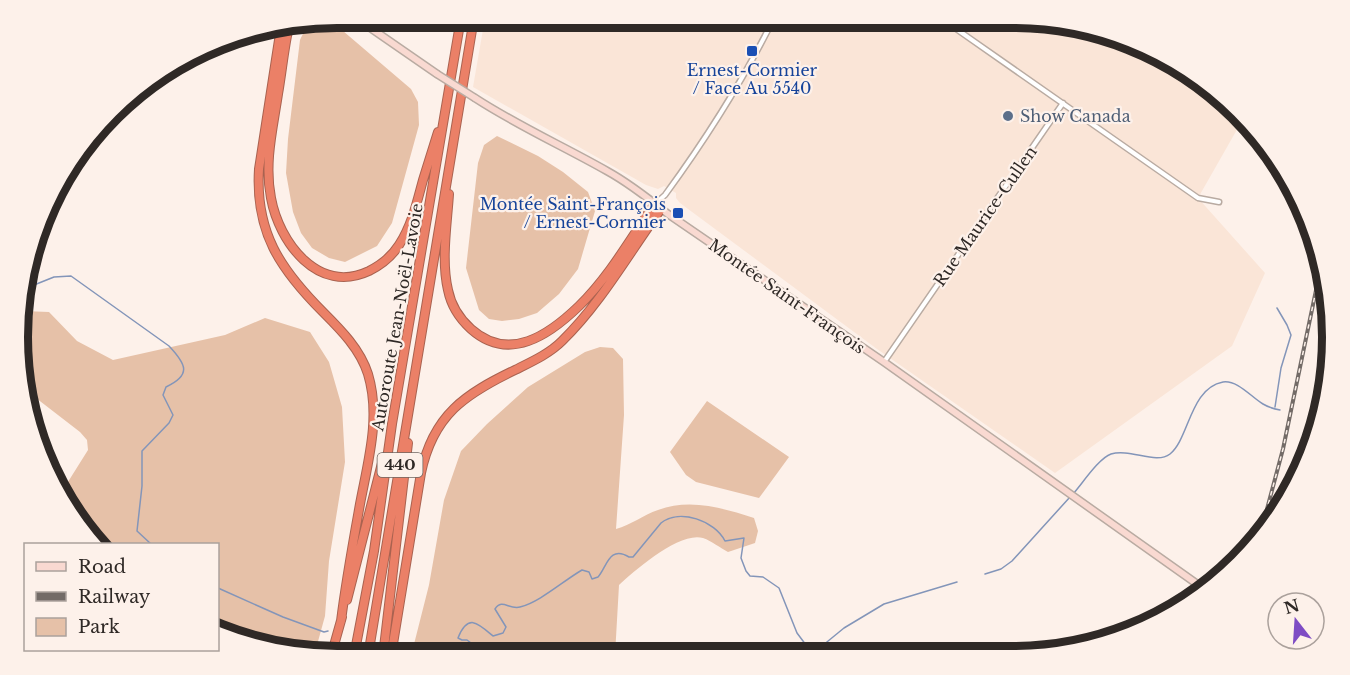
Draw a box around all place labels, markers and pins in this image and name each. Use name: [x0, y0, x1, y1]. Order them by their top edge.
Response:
marker: Ernest-Cormier / Face Au 5540: [745, 44, 759, 58]
place label: Ernest-Cormier / Face Au 5540: [687, 60, 818, 98]
place label: Show Canada: [1020, 106, 1131, 126]
marker: Show Canada: [1001, 109, 1015, 123]
place label: Montée Saint-François / Ernest-Cormier: [480, 194, 666, 232]
marker: Montée Saint-François / Ernest-Cormier: [671, 206, 685, 220]

